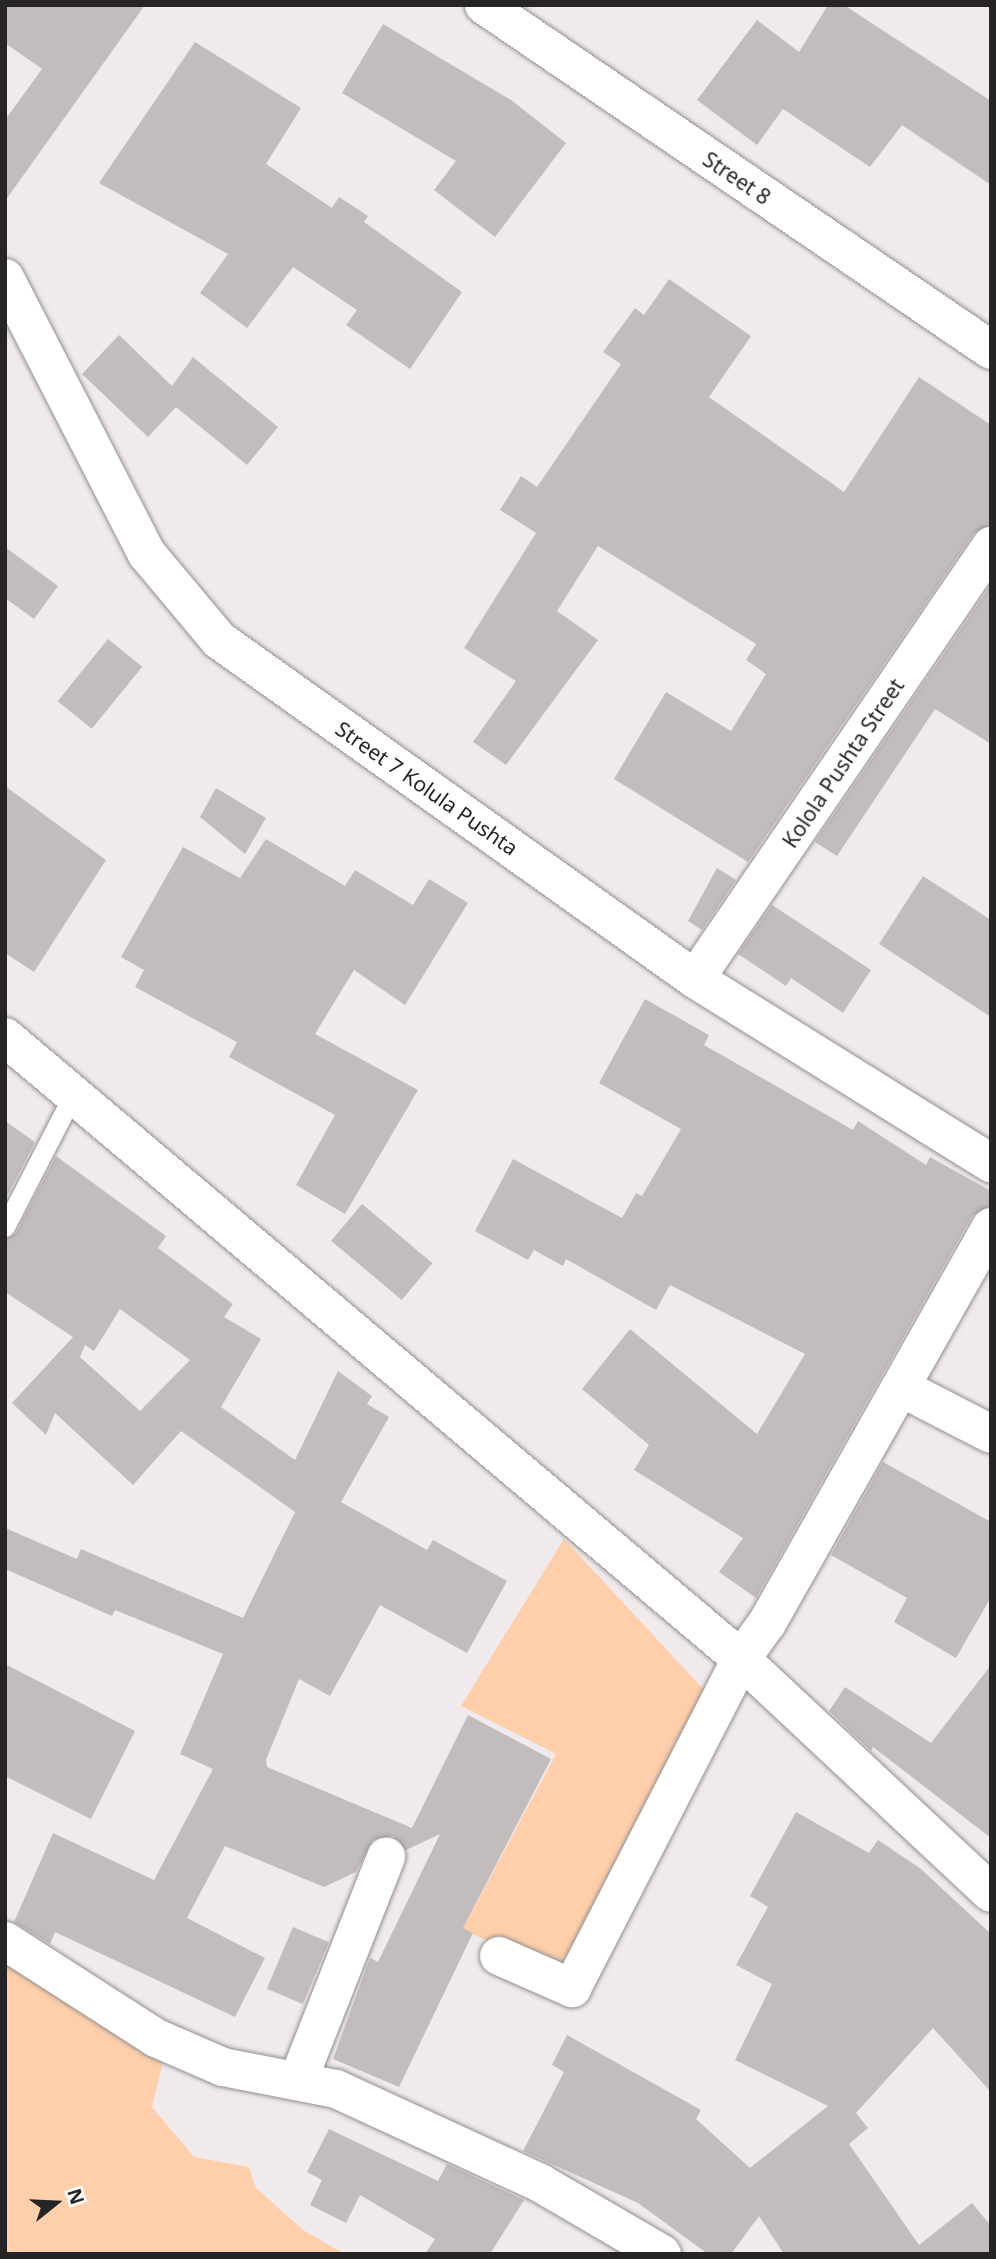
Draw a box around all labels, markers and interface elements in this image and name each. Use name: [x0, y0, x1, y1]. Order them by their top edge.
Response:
street label: Street 8: [698, 146, 776, 210]
street label: Kolola Pushta Street: [777, 674, 909, 852]
street label: Street 7 Kolula Pushta: [331, 716, 523, 860]
north arrow: [21, 2168, 91, 2238]
text: N: [61, 2185, 91, 2208]

